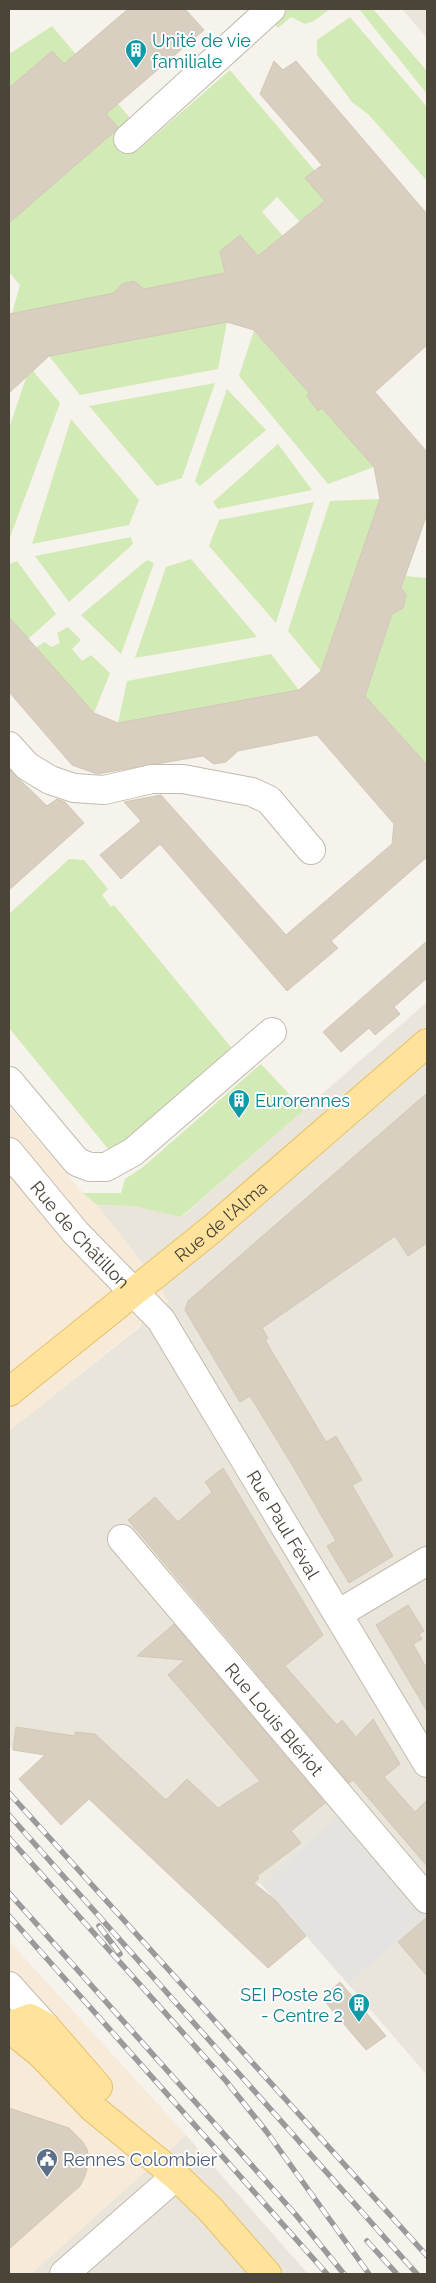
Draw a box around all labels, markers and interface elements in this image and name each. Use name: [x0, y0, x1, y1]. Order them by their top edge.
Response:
place label: Unité de vie familiale: [152, 30, 251, 72]
building icon: Unité de vie familiale: [124, 38, 148, 69]
building icon: Eurorennes: [227, 1088, 251, 1119]
place label: Eurorennes: [255, 1090, 350, 1111]
street label: Rue de Châtillon: [27, 1176, 134, 1292]
street label: Rue de l'Alma: [170, 1176, 271, 1266]
street label: Rue Paul Féval: [243, 1466, 324, 1582]
street label: Rue Louis Blériot: [221, 1659, 328, 1780]
place label: SEI Poste 26 - Centre 2: [240, 1984, 343, 2026]
building icon: SEI Poste 26 - Centre 2: [347, 1992, 371, 2023]
public building icon: Rennes Colombier: [35, 2147, 59, 2178]
place label: Rennes Colombier: [63, 2149, 218, 2170]

